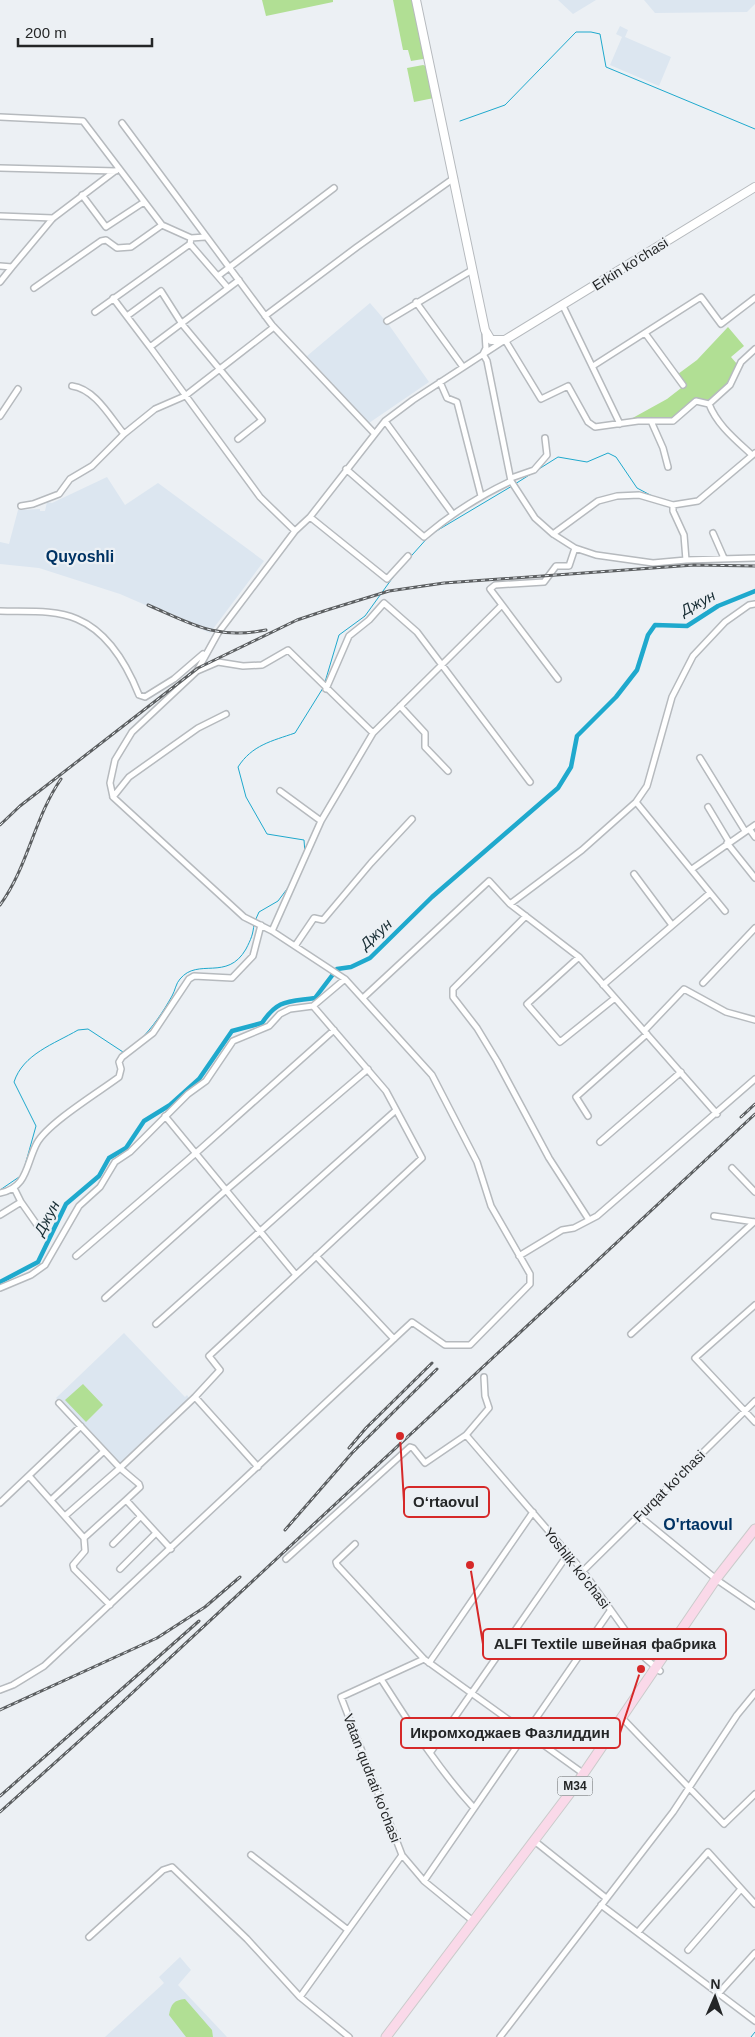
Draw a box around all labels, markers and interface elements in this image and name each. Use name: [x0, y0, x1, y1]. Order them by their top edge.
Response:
scale bar: [18, 15, 151, 47]
text: 200 m: [25, 24, 67, 41]
street label: Erkin ko'chasi: [589, 234, 671, 294]
district label: Quyoshli: [46, 548, 114, 565]
water label: Джун: [676, 586, 718, 620]
water label: Джун: [355, 915, 395, 954]
water label: Джун: [29, 1198, 63, 1240]
street label: Furqat ko'chasi: [630, 1447, 708, 1525]
callout: Oʻrtaovul: [404, 1487, 489, 1517]
text: Oʻrtaovul: [413, 1493, 479, 1510]
district label: O'rtaovul: [663, 1516, 733, 1533]
street label: Yoshlik ko'chasi: [541, 1525, 613, 1611]
callout: ALFI Textile швейная фабрика: [483, 1629, 726, 1659]
text: ALFI Textile швейная фабрика: [494, 1635, 717, 1652]
street label: Vatan qudrati ko'chasi: [340, 1712, 404, 1844]
callout: Икромходжаев Фазлиддин: [401, 1718, 620, 1748]
text: Икромходжаев Фазлиддин: [410, 1724, 610, 1741]
road number: M34: [558, 1776, 592, 1795]
north arrow: [690, 1972, 740, 2022]
text: N: [710, 1976, 721, 1992]

